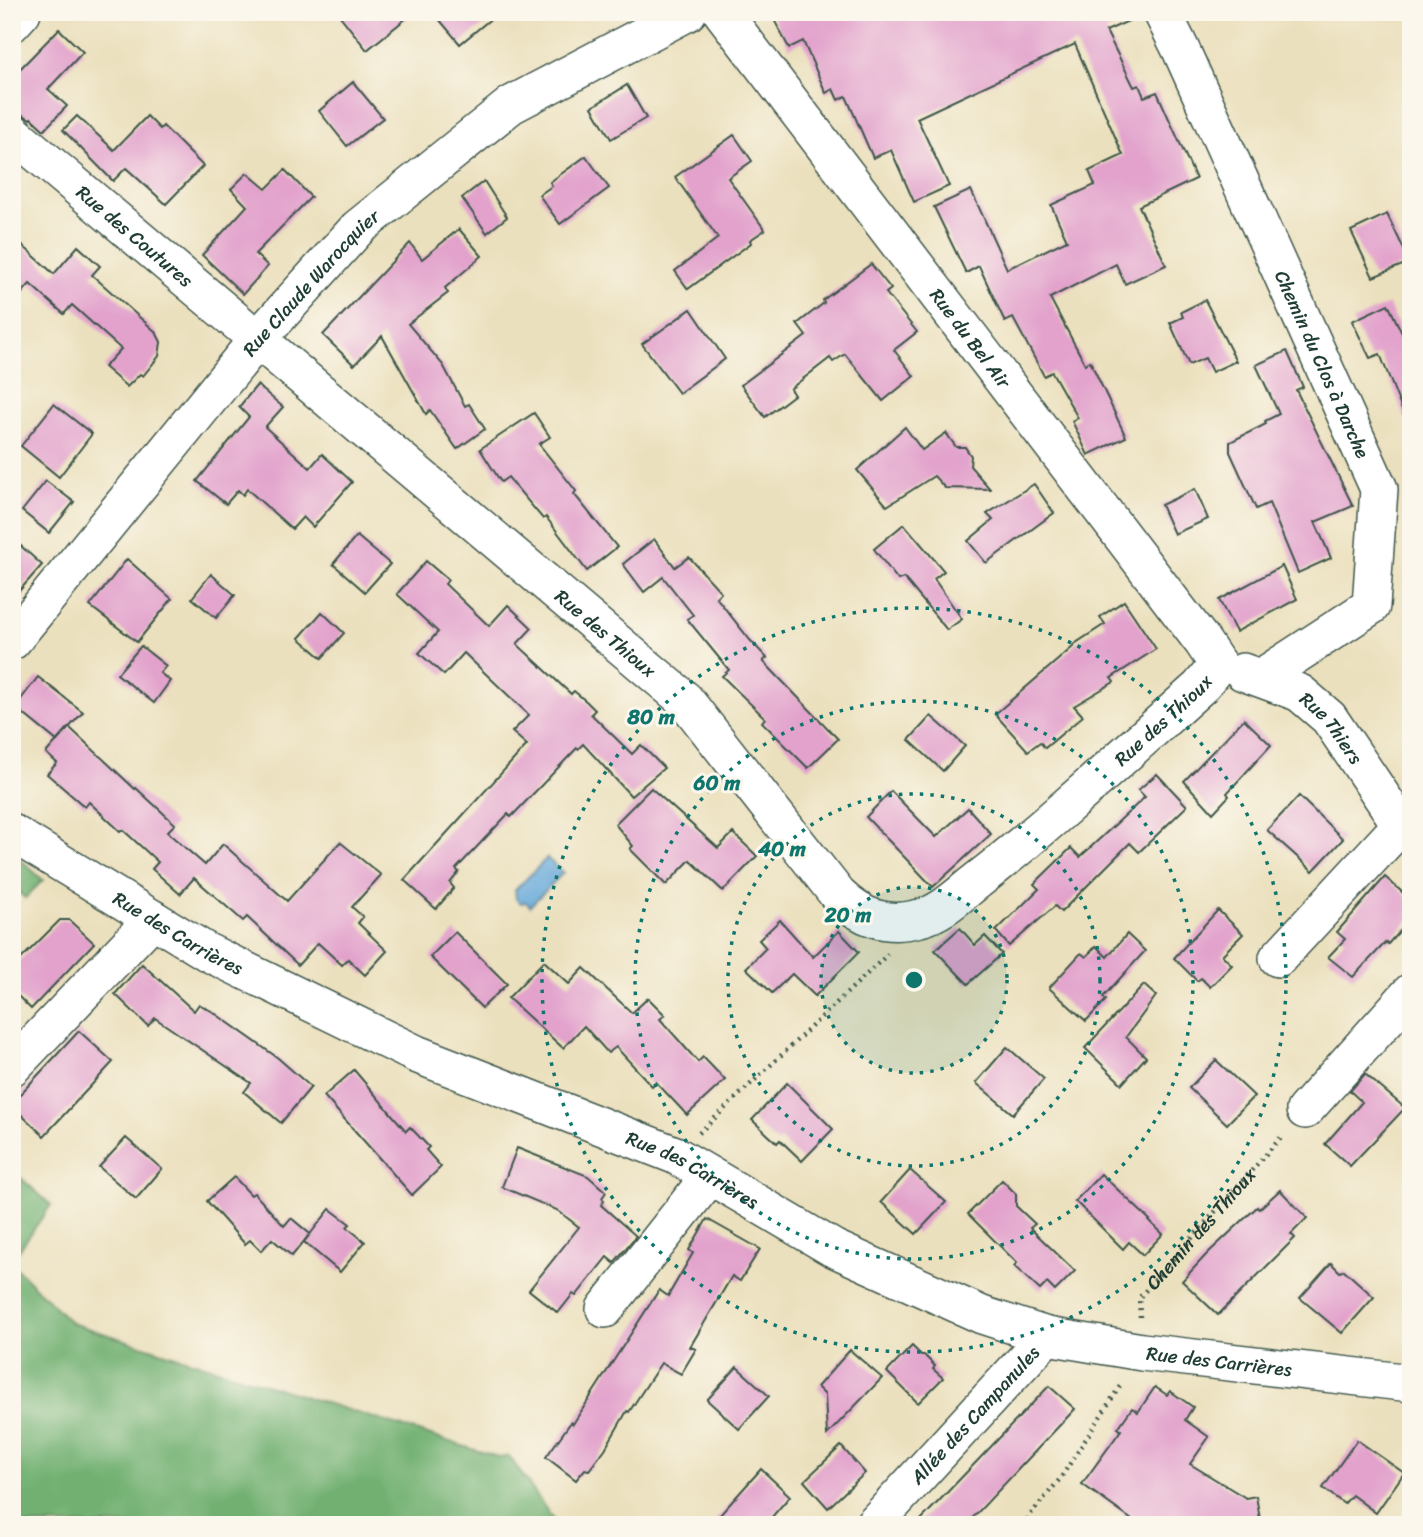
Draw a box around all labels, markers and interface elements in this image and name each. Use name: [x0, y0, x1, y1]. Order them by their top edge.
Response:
street label: Rue des Coutures: [69, 176, 201, 295]
street label: Rue Claude Warocquier: [234, 199, 388, 364]
street label: Chemin du Clos à Darche: [1266, 265, 1380, 464]
street label: Rue du Bel Air: [921, 281, 1021, 396]
street label: Rue des Thioux: [547, 580, 664, 686]
street label: Rue des Thioux: [1106, 666, 1221, 774]
street label: Rue Thiers: [1292, 683, 1372, 771]
text: 80 m: [626, 698, 676, 736]
text: 60 m: [693, 764, 741, 802]
text: 40 m: [757, 830, 807, 868]
street label: Rue des Carrières: [107, 882, 249, 984]
text: 20 m: [824, 896, 872, 934]
centre of rings: [902, 968, 926, 992]
street label: Rue des Carrières: [621, 1121, 765, 1218]
street label: Chemin des Thioux: [1137, 1159, 1264, 1297]
street label: Rue des Carrières: [1145, 1336, 1294, 1386]
street label: Allée des Campanules: [901, 1337, 1048, 1493]

